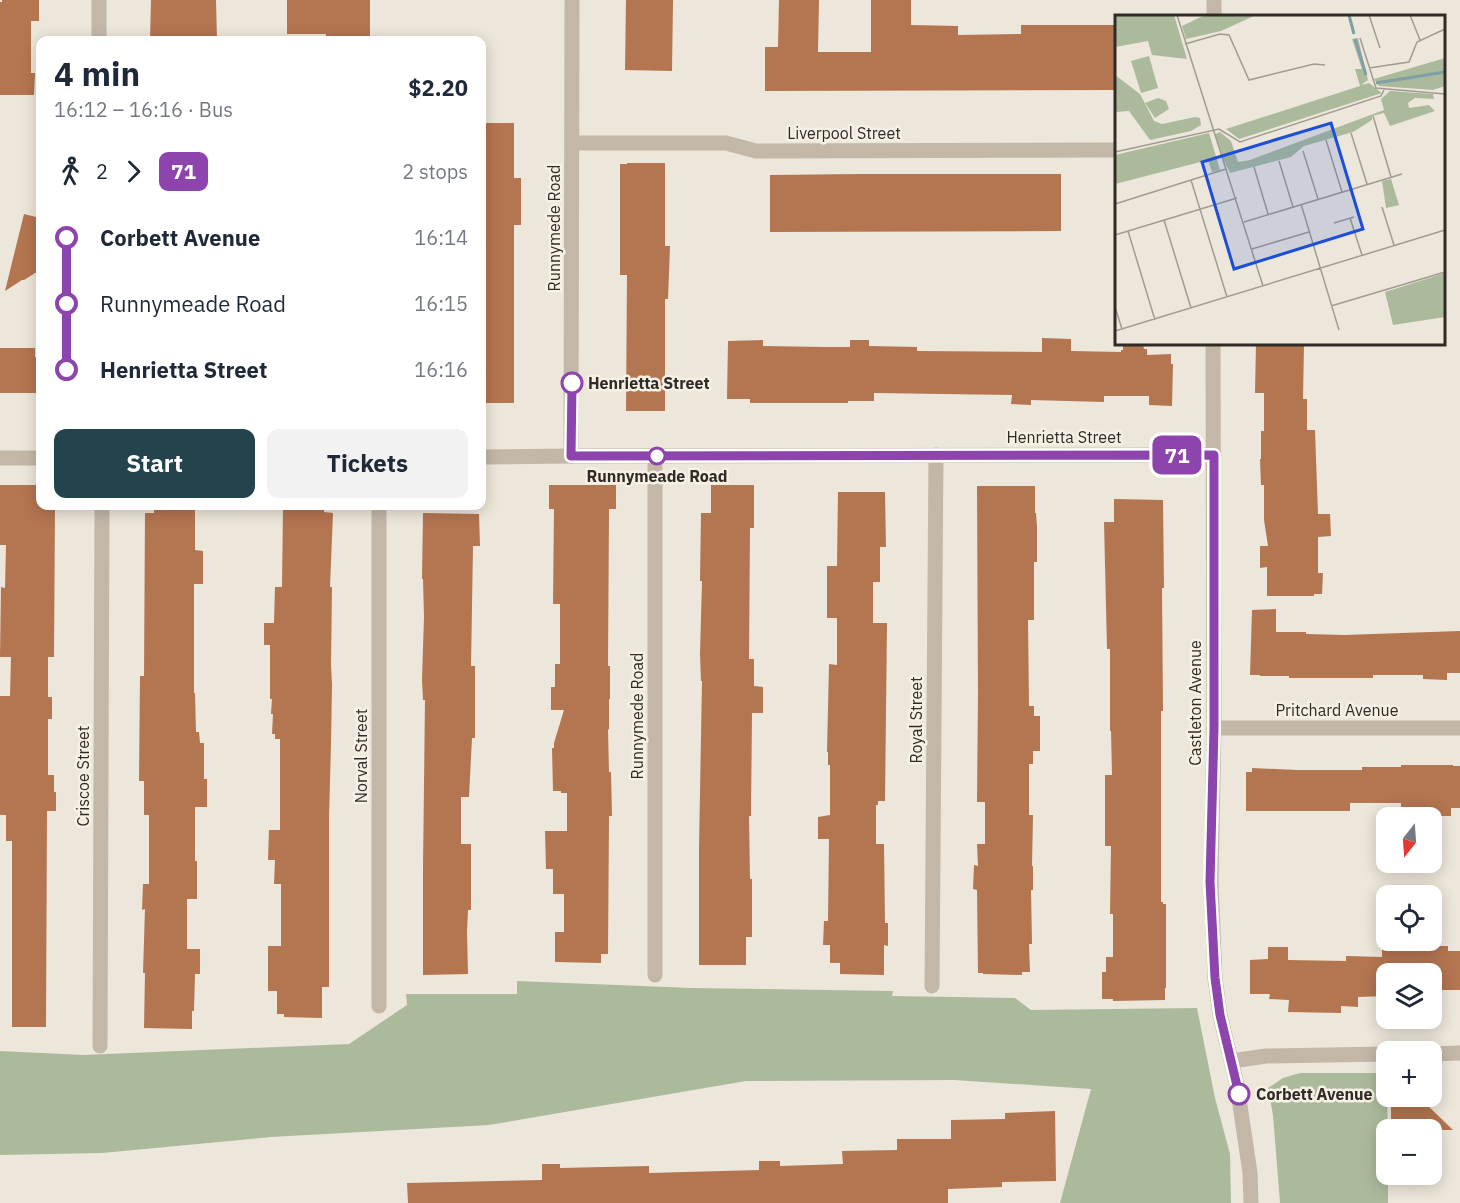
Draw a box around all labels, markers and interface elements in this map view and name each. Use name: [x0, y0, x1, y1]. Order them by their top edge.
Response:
inset map: [1115, 15, 1445, 345]
text: 4 min: [54, 52, 140, 95]
text: $2.20: [408, 73, 468, 102]
text: 16:12 – 16:16 · Bus: [54, 96, 233, 123]
street label: Liverpool Street: [787, 123, 901, 143]
icon: walk: [54, 155, 87, 188]
icon: forward: [117, 155, 150, 188]
text: 71: [171, 157, 196, 185]
text: 2: [96, 158, 108, 185]
text: 2 stops: [402, 158, 468, 185]
street label: Runnymede Road: [544, 165, 564, 291]
text: Corbett Avenue: [100, 223, 260, 252]
text: 16:14: [414, 224, 468, 251]
text: Runnymeade Road: [100, 289, 286, 318]
text: 16:15: [414, 290, 468, 317]
text: Henrietta Street: [100, 355, 267, 384]
text: 16:16: [414, 356, 468, 383]
marker: Henrietta Street: [561, 372, 583, 394]
place label: Henrietta Street: [588, 373, 710, 393]
street label: Henrietta Street: [1006, 427, 1122, 447]
button: Start: [54, 429, 255, 498]
button: Tickets: [267, 429, 468, 498]
line badge: 71: [1150, 436, 1204, 474]
text: 71: [1164, 441, 1190, 469]
marker: Runnymeade Road: [648, 447, 666, 465]
place label: Runnymeade Road: [586, 466, 728, 486]
street label: Castleton Avenue: [1185, 640, 1205, 766]
street label: Runnymede Road: [627, 653, 647, 779]
street label: Royal Street: [906, 676, 926, 764]
street label: Pritchard Avenue: [1276, 700, 1399, 720]
street label: Norval Street: [351, 709, 371, 803]
street label: Criscoe Street: [73, 726, 93, 826]
north arrow: [1376, 807, 1442, 873]
map controls: [1376, 807, 1442, 1185]
button: locate: [1376, 885, 1442, 951]
button: layers: [1376, 963, 1442, 1029]
button: +: [1376, 1041, 1442, 1107]
marker: Corbett Avenue: [1228, 1083, 1250, 1105]
place label: Corbett Avenue: [1256, 1084, 1373, 1104]
button: −: [1376, 1119, 1442, 1185]

